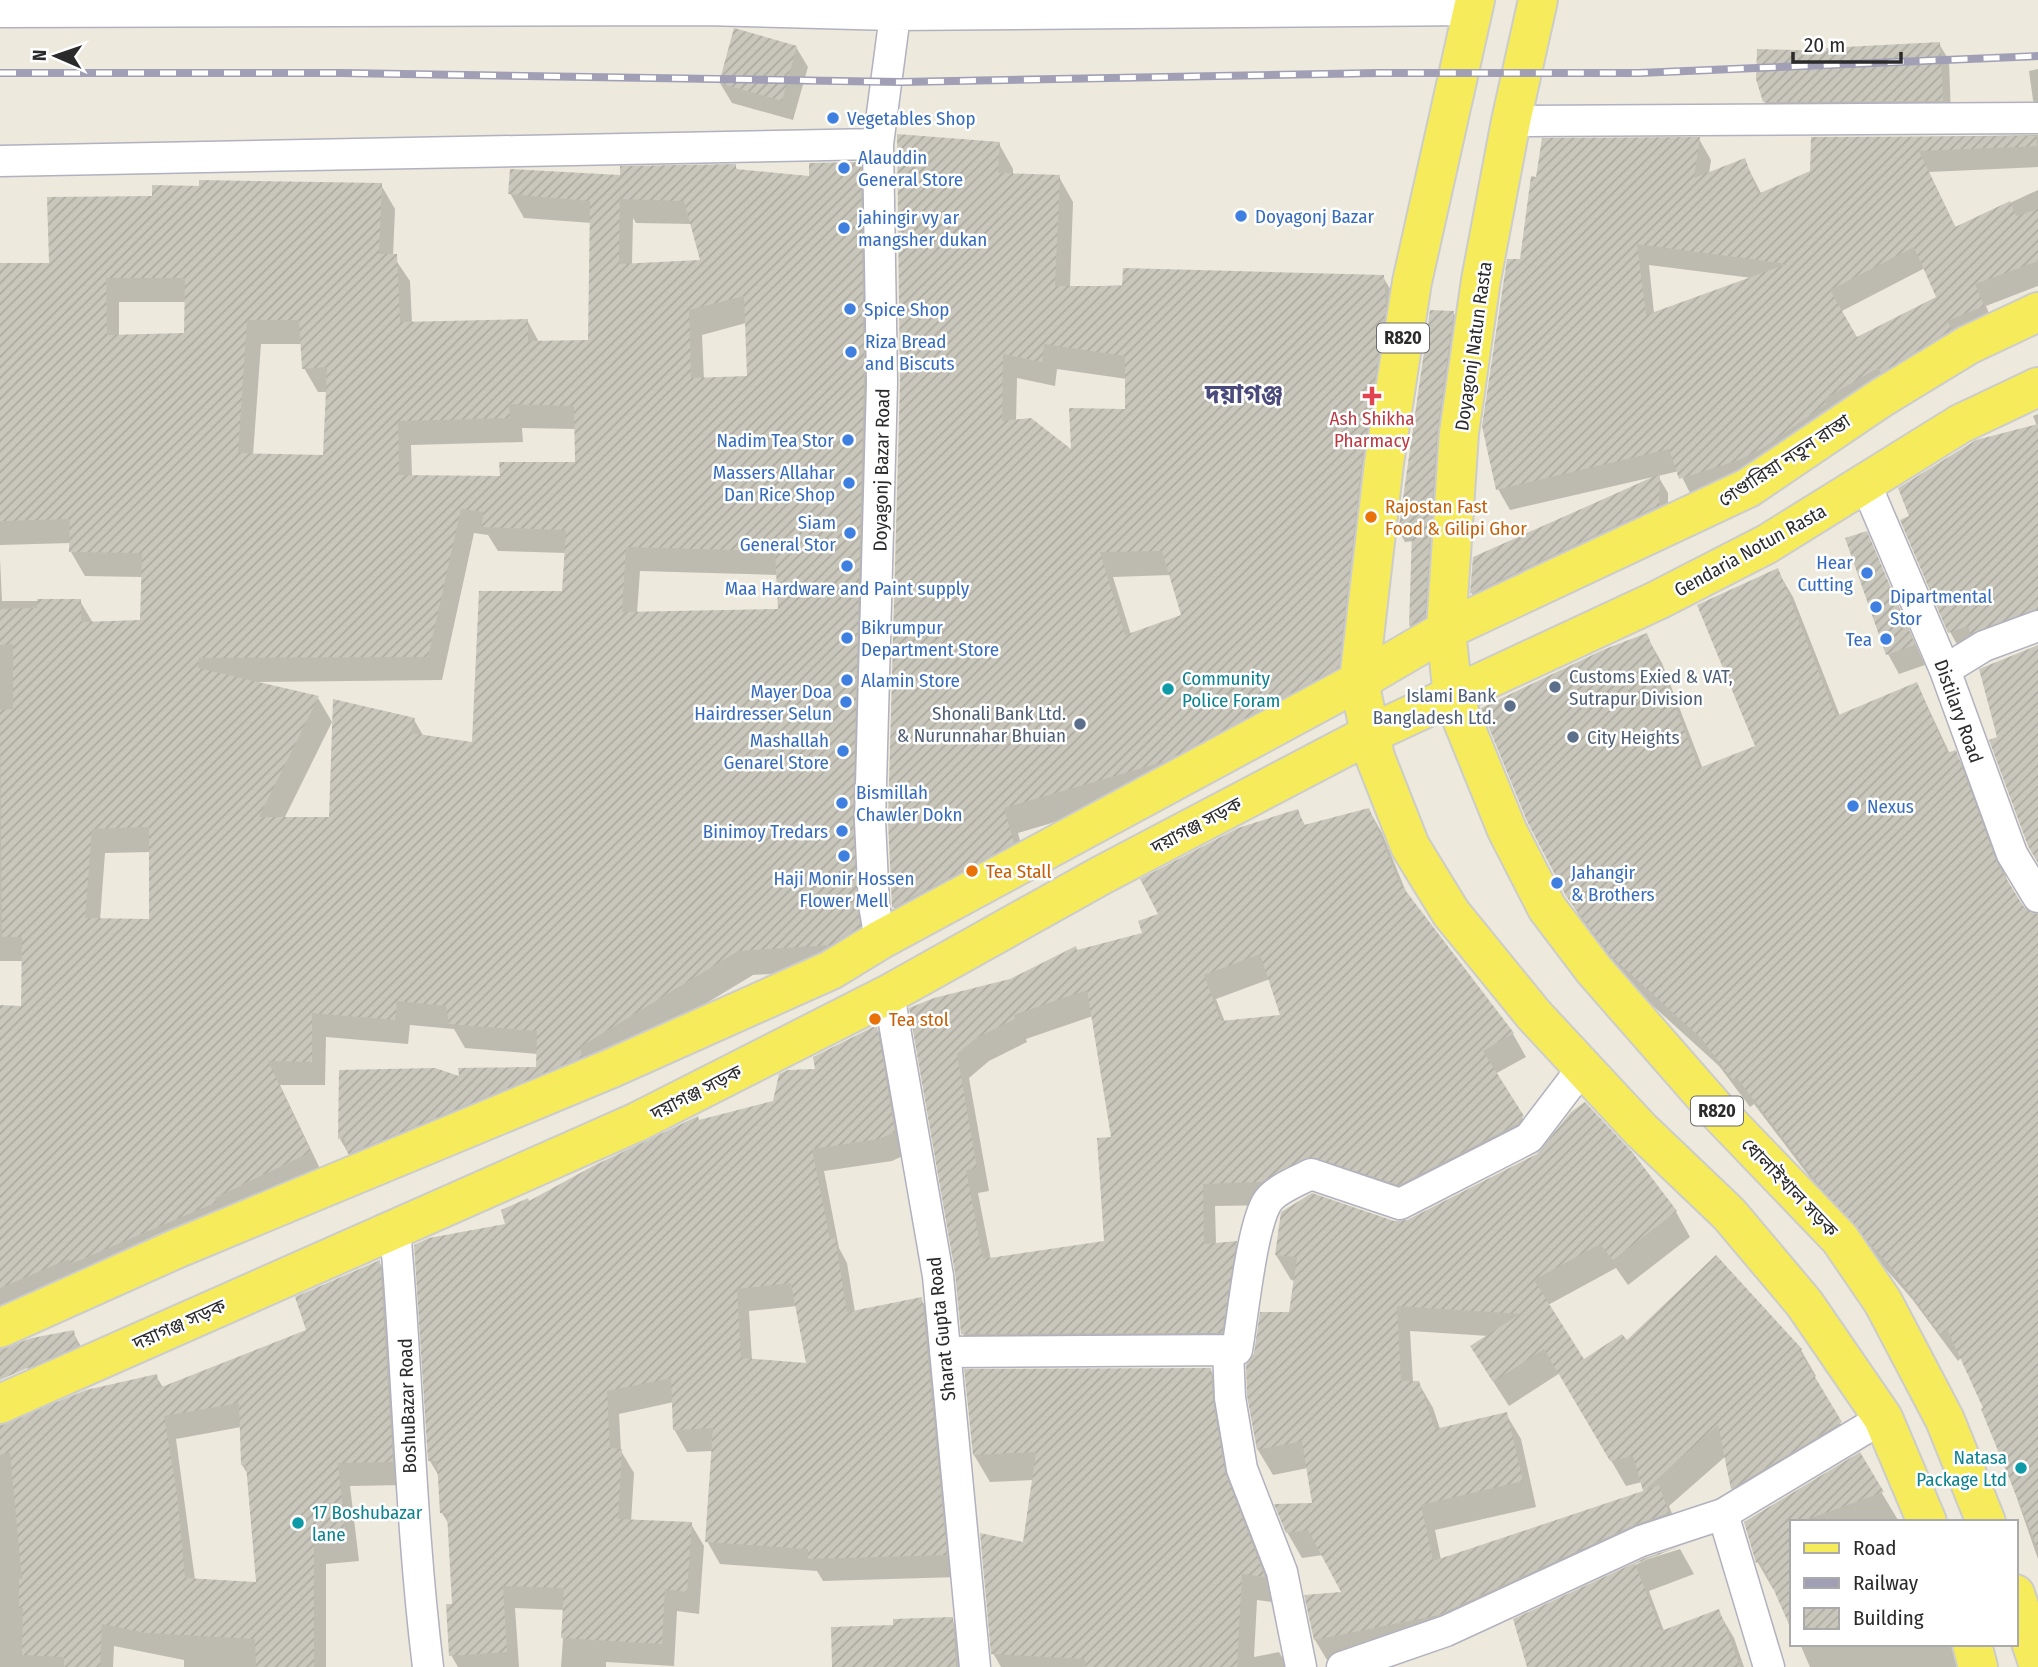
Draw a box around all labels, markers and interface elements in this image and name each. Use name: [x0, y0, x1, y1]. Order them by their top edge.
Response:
north arrow: [21, 21, 91, 91]
scale bar: [1793, 21, 1902, 65]
text: 20 m: [1804, 32, 1845, 58]
text: N: [28, 49, 51, 62]
place label: Vegetables Shop: [847, 107, 976, 130]
marker: Vegetables Shop: [825, 110, 841, 126]
place label: Alauddin General Store: [858, 146, 963, 191]
marker: Alauddin General Store: [836, 160, 852, 176]
place label: Doyagonj Bazar: [1255, 205, 1374, 228]
place label: jahingir vy ar mangsher dukan: [857, 206, 987, 251]
marker: Doyagonj Bazar: [1233, 208, 1249, 224]
marker: jahingir vy ar mangsher dukan: [836, 220, 852, 236]
street label: Doyagonj Natun Rasta: [1450, 260, 1497, 432]
place label: Spice Shop: [864, 298, 949, 321]
marker: Spice Shop: [842, 301, 858, 317]
road number: R820: [1377, 324, 1429, 352]
place label: Riza Bread and Biscuts: [865, 330, 955, 375]
marker: Riza Bread and Biscuts: [843, 344, 859, 360]
district label: দয়াগঞ্জ: [1204, 379, 1283, 410]
street label: Doyagonj Bazar Road: [869, 388, 894, 552]
marker: Ash Shikha Pharmacy: [1364, 388, 1380, 404]
place label: Ash Shikha Pharmacy: [1330, 407, 1415, 452]
street label: গেণ্ডারিয়া নতুন রাস্তা: [1714, 409, 1855, 512]
place label: Nadim Tea Stor: [716, 429, 834, 452]
marker: Nadim Tea Stor: [840, 432, 856, 448]
place label: Massers Allahar Dan Rice Shop: [713, 461, 835, 506]
marker: Massers Allahar Dan Rice Shop: [841, 475, 857, 491]
place label: Rajostan Fast Food & Gilipi Ghor: [1385, 495, 1527, 540]
street label: Gendaria Notun Rasta: [1670, 499, 1830, 602]
marker: Rajostan Fast Food & Gilipi Ghor: [1363, 509, 1379, 525]
place label: Siam General Stor: [740, 511, 836, 556]
marker: Siam General Stor: [842, 525, 858, 541]
place label: Hear Cutting: [1798, 551, 1853, 596]
marker: Maa Hardware and Paint supply: [839, 558, 855, 574]
marker: Hear Cutting: [1859, 565, 1875, 581]
place label: Maa Hardware and Paint supply: [725, 577, 970, 600]
place label: Dipartmental Stor: [1890, 585, 1992, 630]
marker: Dipartmental Stor: [1868, 599, 1884, 615]
place label: Bikrumpur Department Store: [861, 616, 999, 661]
place label: Tea: [1846, 628, 1872, 651]
marker: Bikrumpur Department Store: [839, 630, 855, 646]
marker: Tea: [1878, 631, 1894, 647]
street label: Distilary Road: [1929, 656, 1988, 766]
place label: Customs Exied & VAT, Sutrapur Division: [1569, 665, 1733, 710]
place label: Community Police Foram: [1182, 667, 1280, 712]
place label: Alamin Store: [861, 669, 960, 692]
marker: Alamin Store: [839, 672, 855, 688]
marker: Customs Exied & VAT, Sutrapur Division: [1547, 679, 1563, 695]
place label: Mayer Doa Hairdresser Selun: [694, 680, 832, 725]
marker: Community Police Foram: [1160, 681, 1176, 697]
place label: Islami Bank Bangladesh Ltd.: [1373, 684, 1496, 729]
marker: Mayer Doa Hairdresser Selun: [838, 694, 854, 710]
marker: Islami Bank Bangladesh Ltd.: [1502, 698, 1518, 714]
place label: Shonali Bank Ltd. & Nurunnahar Bhuian: [897, 702, 1066, 747]
marker: Shonali Bank Ltd. & Nurunnahar Bhuian: [1072, 716, 1088, 732]
place label: City Heights: [1587, 726, 1680, 749]
place label: Mashallah Genarel Store: [724, 729, 829, 774]
marker: City Heights: [1565, 729, 1581, 745]
marker: Mashallah Genarel Store: [835, 743, 851, 759]
place label: Bismillah Chawler Dokn: [856, 781, 962, 826]
street label: দয়াগঞ্জ সড়ক: [1146, 792, 1246, 859]
marker: Bismillah Chawler Dokn: [834, 795, 850, 811]
place label: Nexus: [1867, 795, 1914, 818]
marker: Nexus: [1845, 798, 1861, 814]
place label: Binimoy Tredars: [703, 820, 828, 843]
marker: Binimoy Tredars: [834, 823, 850, 839]
marker: Haji Monir Hossen Flower Mell: [836, 848, 852, 864]
place label: Tea Stall: [986, 860, 1051, 883]
place label: Jahangir & Brothers: [1571, 861, 1655, 906]
marker: Tea Stall: [964, 863, 980, 879]
place label: Haji Monir Hossen Flower Mell: [773, 867, 915, 912]
marker: Jahangir & Brothers: [1549, 875, 1565, 891]
place label: Tea stol: [889, 1008, 949, 1031]
marker: Tea stol: [867, 1011, 883, 1027]
street label: দয়াগঞ্জ সড়ক: [646, 1059, 746, 1126]
road number: R820: [1691, 1096, 1743, 1126]
street label: ধোলাইখাল সড়ক: [1737, 1133, 1843, 1242]
street label: Sharat Gupta Road: [922, 1256, 961, 1402]
street label: দয়াগঞ্জ সড়ক: [128, 1293, 230, 1356]
street label: BoshuBazar Road: [394, 1338, 421, 1474]
place label: Natasa Package Ltd: [1916, 1446, 2007, 1491]
marker: Natasa Package Ltd: [2013, 1460, 2029, 1476]
place label: 17 Boshubazar lane: [312, 1501, 423, 1546]
marker: 17 Boshubazar lane: [290, 1515, 306, 1531]
legend: [1790, 1520, 2017, 1646]
text: Road: [1853, 1535, 1897, 1561]
text: Railway: [1853, 1570, 1919, 1596]
text: Building: [1853, 1605, 1924, 1631]

